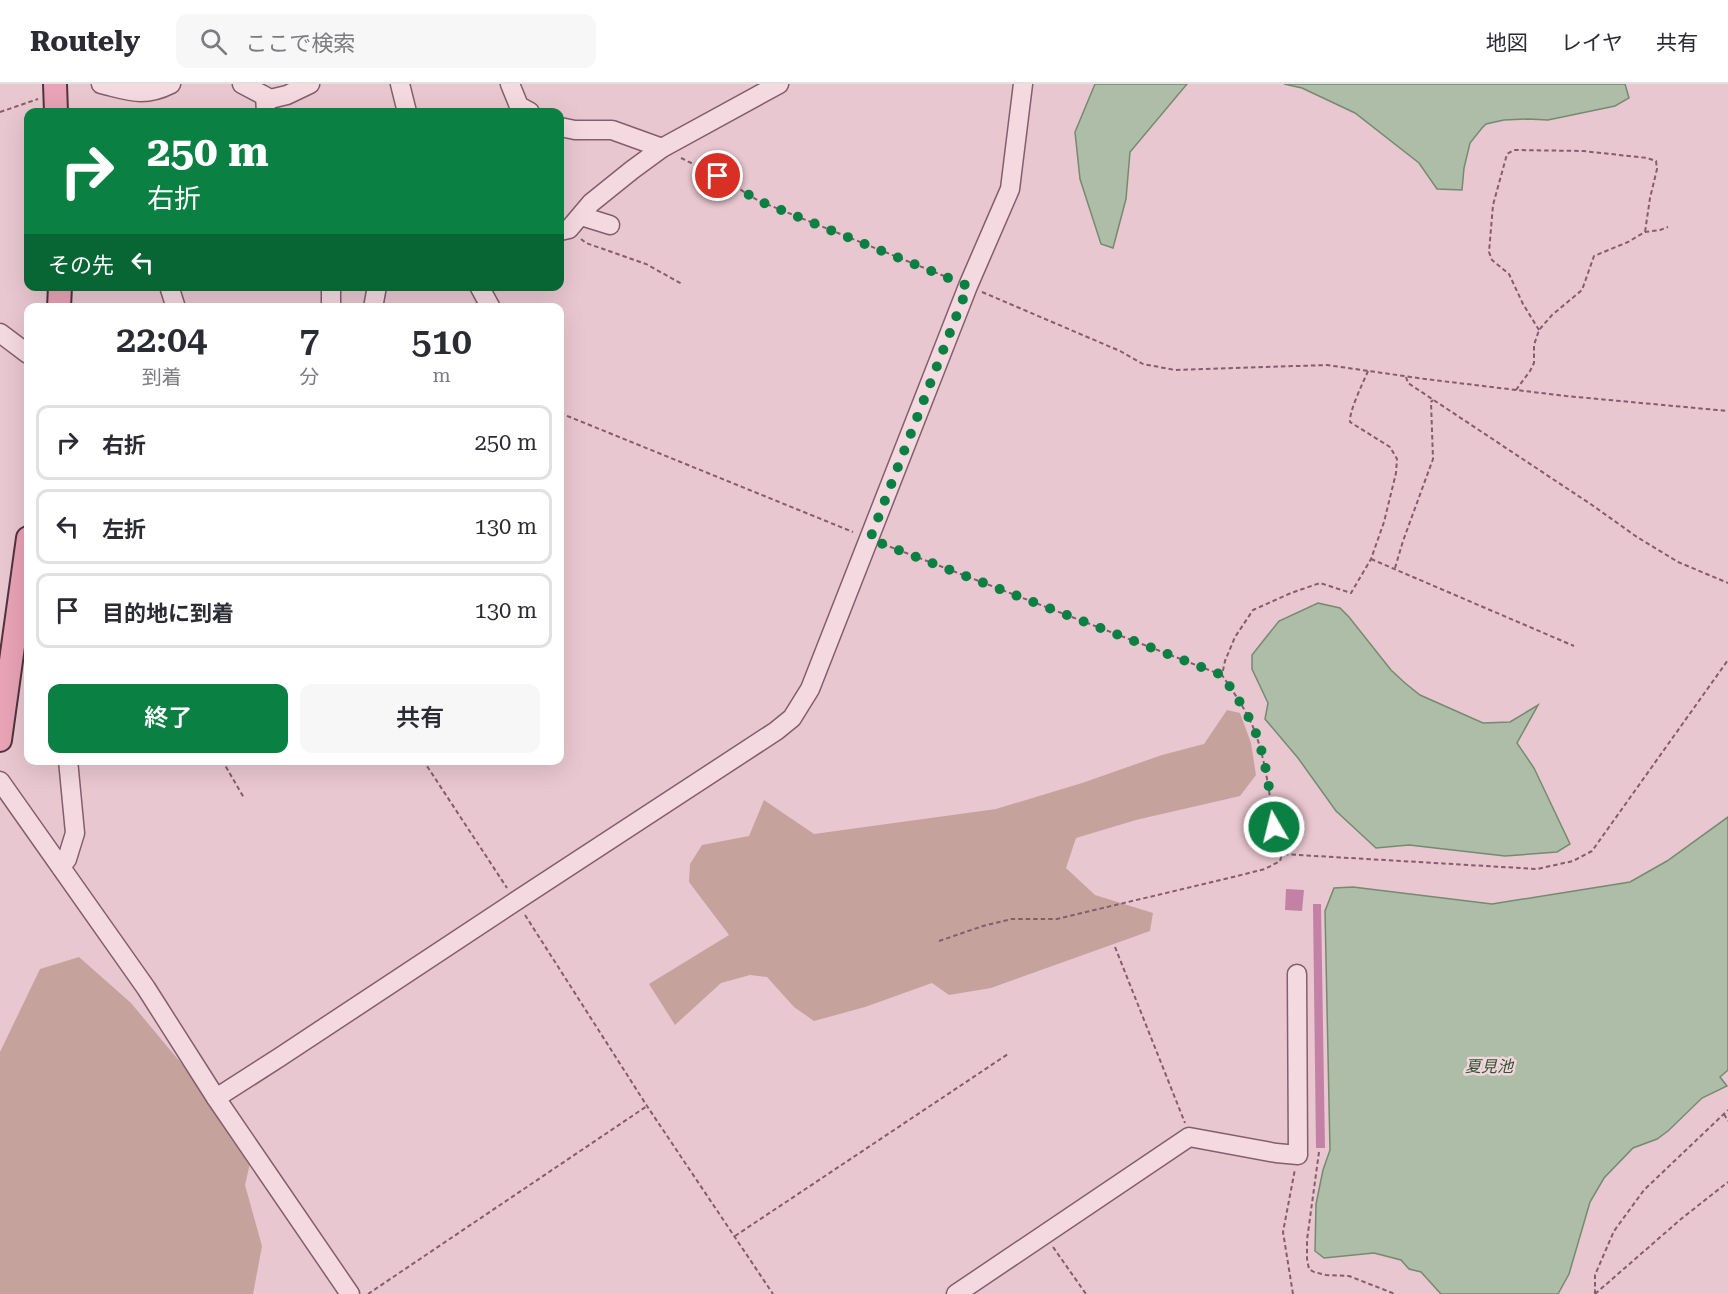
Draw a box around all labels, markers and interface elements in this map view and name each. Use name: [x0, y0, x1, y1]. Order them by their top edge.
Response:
search box: [176, 14, 596, 68]
text: Routely: [30, 25, 140, 58]
icon: search: [197, 25, 230, 58]
text: ここで検索: [245, 31, 355, 56]
text: 地図: [1486, 31, 1528, 55]
text: レイヤ: [1561, 31, 1623, 55]
text: 共有: [1656, 31, 1698, 55]
text: 250 m: [147, 127, 269, 176]
icon: right: [48, 132, 126, 210]
pin: [692, 150, 743, 201]
icon: arrive: [701, 159, 734, 192]
text: 右折: [147, 183, 201, 215]
icon: left: [126, 246, 159, 279]
text: その先: [48, 253, 114, 278]
text: 22:04: [116, 319, 207, 361]
text: 7: [299, 319, 319, 361]
text: 510: [411, 321, 472, 363]
text: m: [433, 363, 451, 387]
text: 到着: [142, 365, 182, 389]
text: 分: [299, 365, 319, 389]
icon: right: [51, 426, 84, 459]
text: 250 m: [474, 430, 537, 455]
text: 右折: [102, 433, 146, 458]
icon: left: [51, 510, 84, 543]
text: 130 m: [474, 514, 537, 539]
text: 左折: [102, 517, 146, 542]
icon: arrive: [51, 594, 84, 627]
text: 130 m: [474, 598, 537, 623]
text: 目的地に到着: [102, 601, 234, 626]
button: 終了: [48, 684, 288, 753]
button: 共有: [300, 684, 540, 753]
position arrow: [1242, 795, 1306, 859]
water label: 夏見池: [1465, 1057, 1515, 1076]

